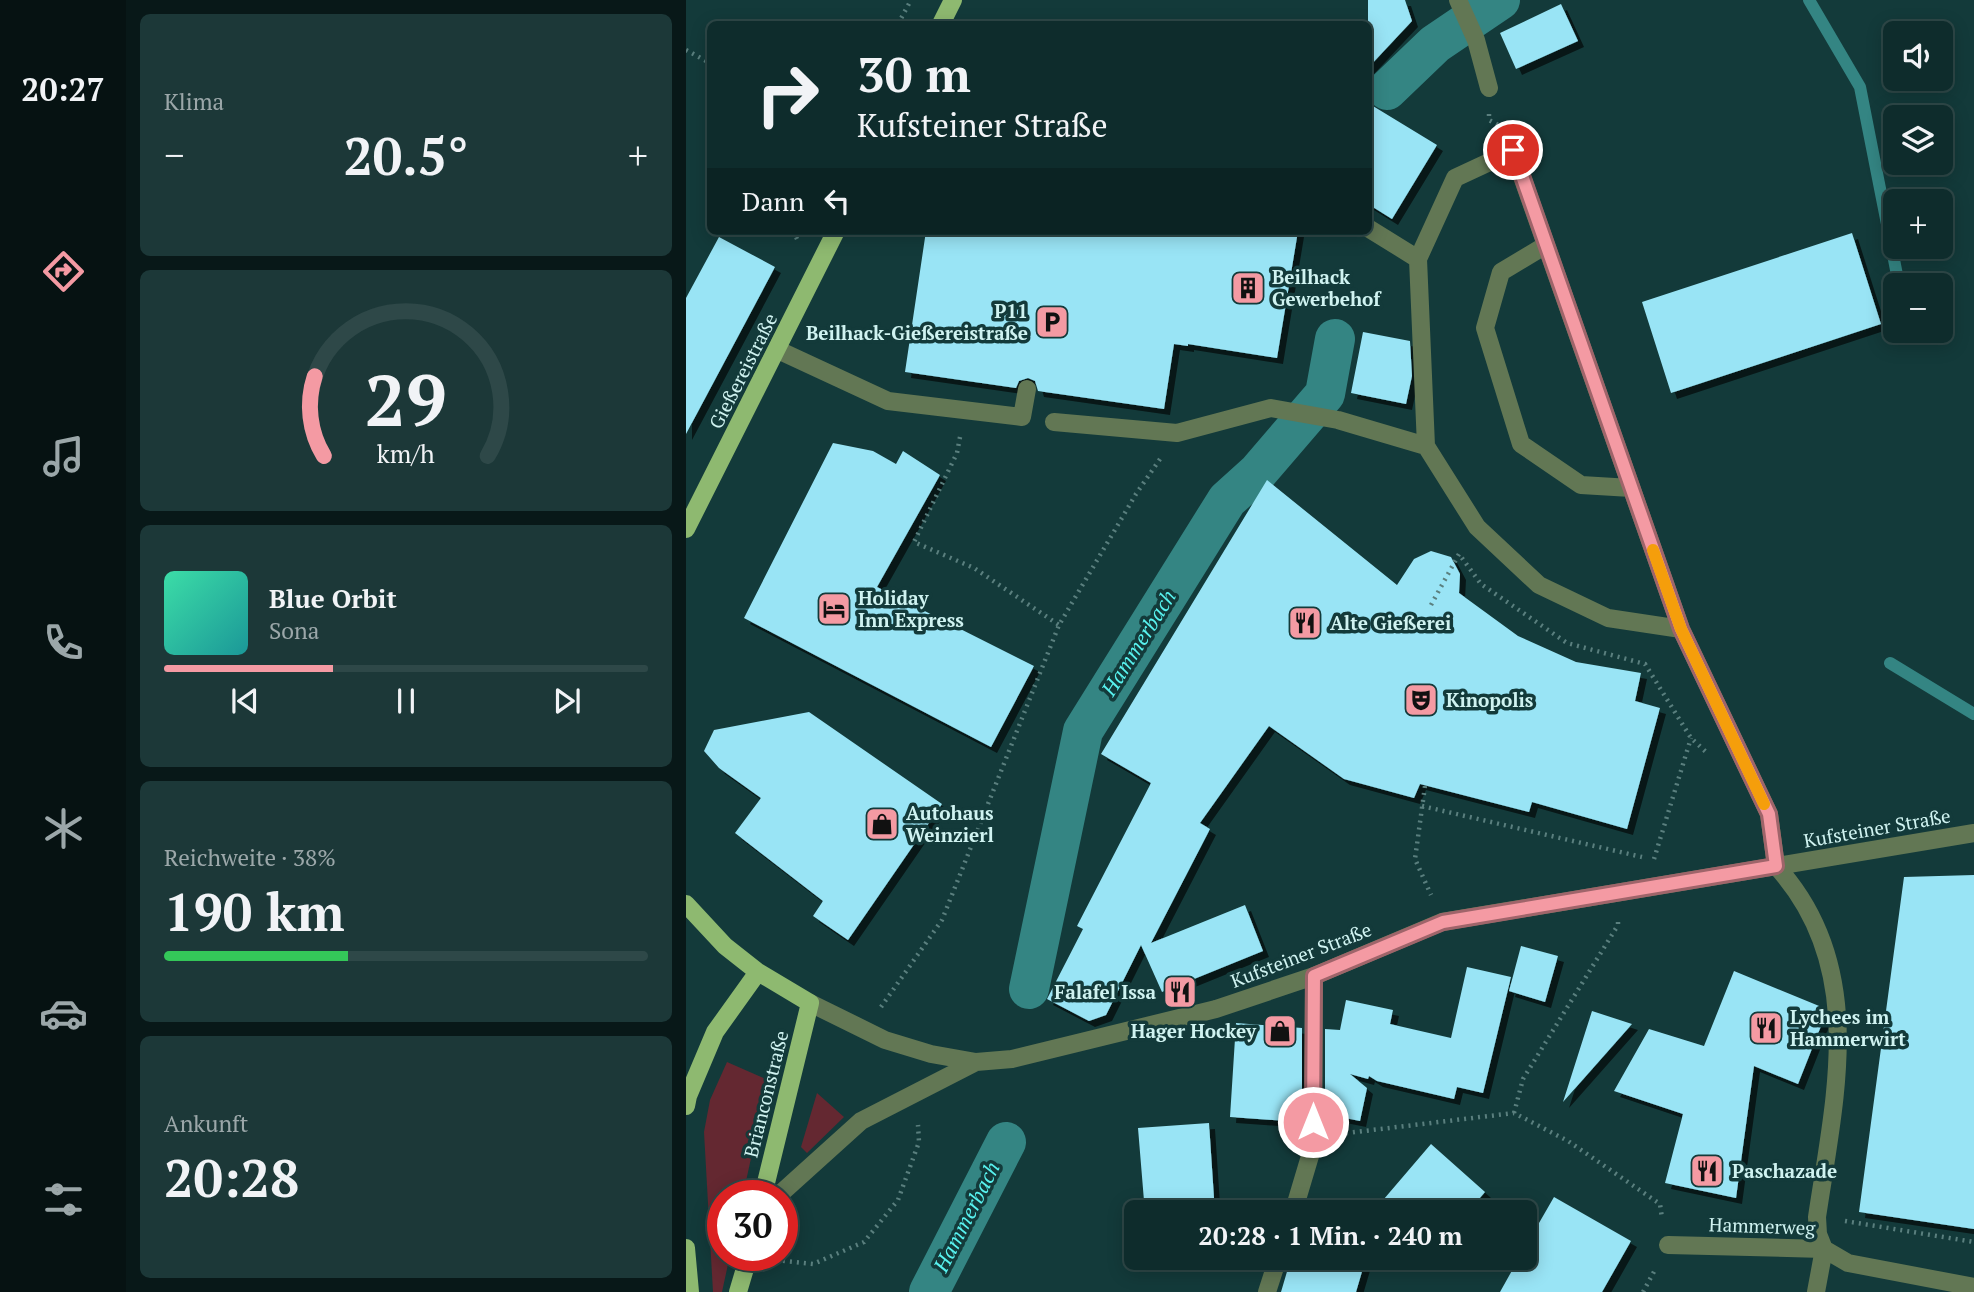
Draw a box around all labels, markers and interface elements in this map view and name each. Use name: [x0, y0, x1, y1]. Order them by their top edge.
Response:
map controls: [1883, 21, 1953, 343]
button: sound: [1883, 21, 1953, 91]
text: 30 m: [857, 41, 971, 106]
icon: right: [742, 49, 833, 140]
text: 20:27: [21, 68, 105, 110]
text: Klima: [164, 86, 224, 117]
text: Kufsteiner Straße: [857, 104, 1108, 146]
button: layers: [1883, 105, 1953, 175]
pin: [1483, 120, 1543, 180]
text: 20.5°: [343, 121, 469, 190]
text: −: [164, 130, 184, 180]
text: +: [628, 130, 648, 180]
icon: arrive: [1494, 131, 1532, 169]
icon: left: [818, 182, 856, 220]
text: Dann: [742, 184, 804, 218]
button: +: [1883, 189, 1953, 259]
icon: directions: [39, 247, 88, 296]
place label: Beilhack Gewerbehof: [1272, 264, 1382, 311]
building icon: Beilhack Gewerbehof: [1229, 269, 1267, 307]
button: −: [1883, 273, 1953, 343]
place label: P11 Beilhack-Gießereistraße: [806, 298, 1028, 345]
parking icon: P11 Beilhack-Gießereistraße: [1033, 303, 1071, 341]
street label: Gießereistraße: [703, 309, 782, 433]
text: 29: [365, 351, 447, 448]
icon: music: [39, 432, 88, 481]
text: km/h: [377, 437, 435, 470]
text: Blue Orbit: [269, 581, 397, 615]
water label: Hammerbach: [1094, 584, 1182, 702]
place label: Holiday Inn Express: [858, 585, 964, 632]
hotel icon: Holiday Inn Express: [815, 590, 853, 628]
restaurant icon: Alte Gießerei: [1286, 604, 1324, 642]
place label: Alte Gießerei: [1330, 610, 1451, 635]
text: Sona: [269, 615, 319, 646]
icon: phone: [39, 618, 88, 667]
theatre icon: Kinopolis: [1402, 681, 1440, 719]
icon: previous: [226, 682, 264, 720]
icon: pause: [387, 682, 425, 720]
icon: next: [548, 682, 586, 720]
place label: Kinopolis: [1446, 687, 1534, 712]
place label: Autohaus Weinzierl: [906, 800, 994, 847]
street label: Kufsteiner Straße: [1801, 802, 1952, 853]
icon: climate: [39, 804, 88, 853]
shop icon: Autohaus Weinzierl: [863, 805, 901, 843]
text: Reichweite · 38%: [164, 842, 336, 873]
text: 190 km: [164, 877, 345, 946]
street label: Kufsteiner Straße: [1227, 916, 1375, 993]
restaurant icon: Falafel Issa: [1161, 973, 1199, 1011]
place label: Falafel Issa: [1054, 979, 1156, 1004]
icon: car: [39, 989, 88, 1038]
place label: Lychees im Hammerwirt: [1790, 1004, 1906, 1051]
restaurant icon: Lychees im Hammerwirt: [1747, 1009, 1785, 1047]
shop icon: Hager Hockey: [1261, 1012, 1299, 1050]
place label: Hager Hockey: [1131, 1018, 1257, 1043]
street label: Brianconstraße: [738, 1028, 793, 1160]
position arrow: [1276, 1085, 1350, 1159]
text: Ankunft: [164, 1108, 248, 1139]
text: 20:28: [164, 1143, 299, 1212]
restaurant icon: Paschazade: [1688, 1152, 1726, 1190]
water label: Hammerbach: [926, 1157, 1006, 1277]
place label: Paschazade: [1732, 1158, 1837, 1183]
icon: filters: [39, 1175, 88, 1224]
speed limit sign: 30: [707, 1180, 798, 1271]
street label: Hammerweg: [1708, 1211, 1817, 1240]
text: 20:28 · 1 Min. · 240 m: [1198, 1218, 1463, 1252]

